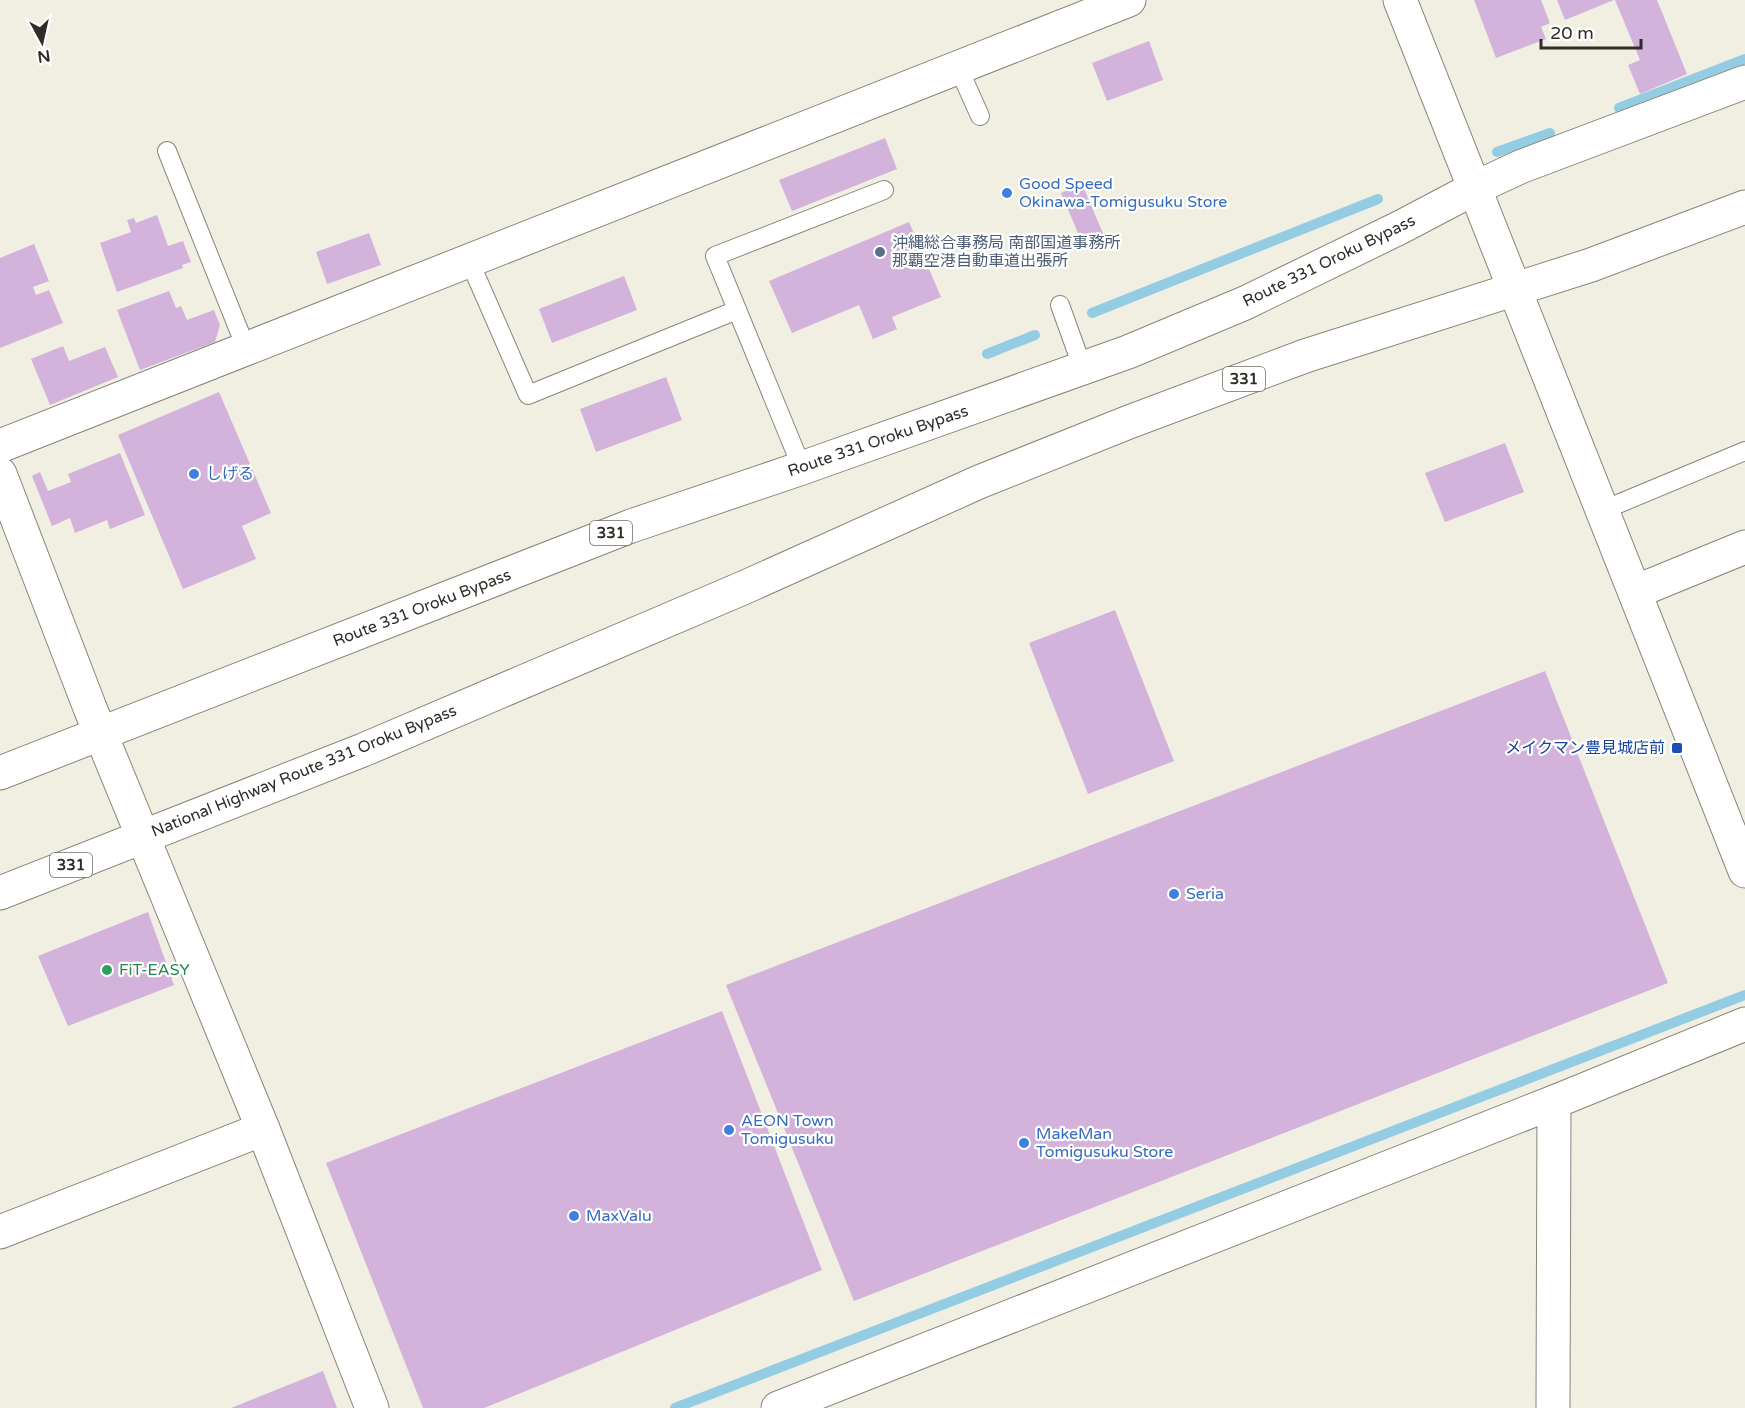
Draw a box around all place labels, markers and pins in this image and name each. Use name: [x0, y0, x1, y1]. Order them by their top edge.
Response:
place label: Good Speed Okinawa-Tomigusuku Store: [1019, 174, 1227, 212]
marker: Good Speed Okinawa-Tomigusuku Store: [1000, 186, 1014, 200]
place label: 沖縄総合事務局 南部国道事務所 那覇空港自動車道出張所: [892, 233, 1120, 271]
marker: 沖縄総合事務局 南部国道事務所 那覇空港自動車道出張所: [873, 245, 887, 259]
place label: しげる: [206, 464, 254, 484]
marker: しげる: [187, 467, 201, 481]
place label: メイクマン豊見城店前: [1505, 738, 1665, 758]
marker: メイクマン豊見城店前: [1670, 741, 1684, 755]
place label: Seria: [1186, 884, 1224, 904]
marker: Seria: [1167, 887, 1181, 901]
place label: FiT-EASY: [119, 960, 190, 980]
marker: FiT-EASY: [100, 963, 114, 977]
place label: AEON Town Tomigusuku: [741, 1111, 834, 1149]
marker: AEON Town Tomigusuku: [722, 1123, 736, 1137]
place label: MakeMan Tomigusuku Store: [1036, 1124, 1173, 1162]
marker: MakeMan Tomigusuku Store: [1017, 1136, 1031, 1150]
place label: MaxValu: [586, 1206, 652, 1226]
marker: MaxValu: [567, 1209, 581, 1223]

